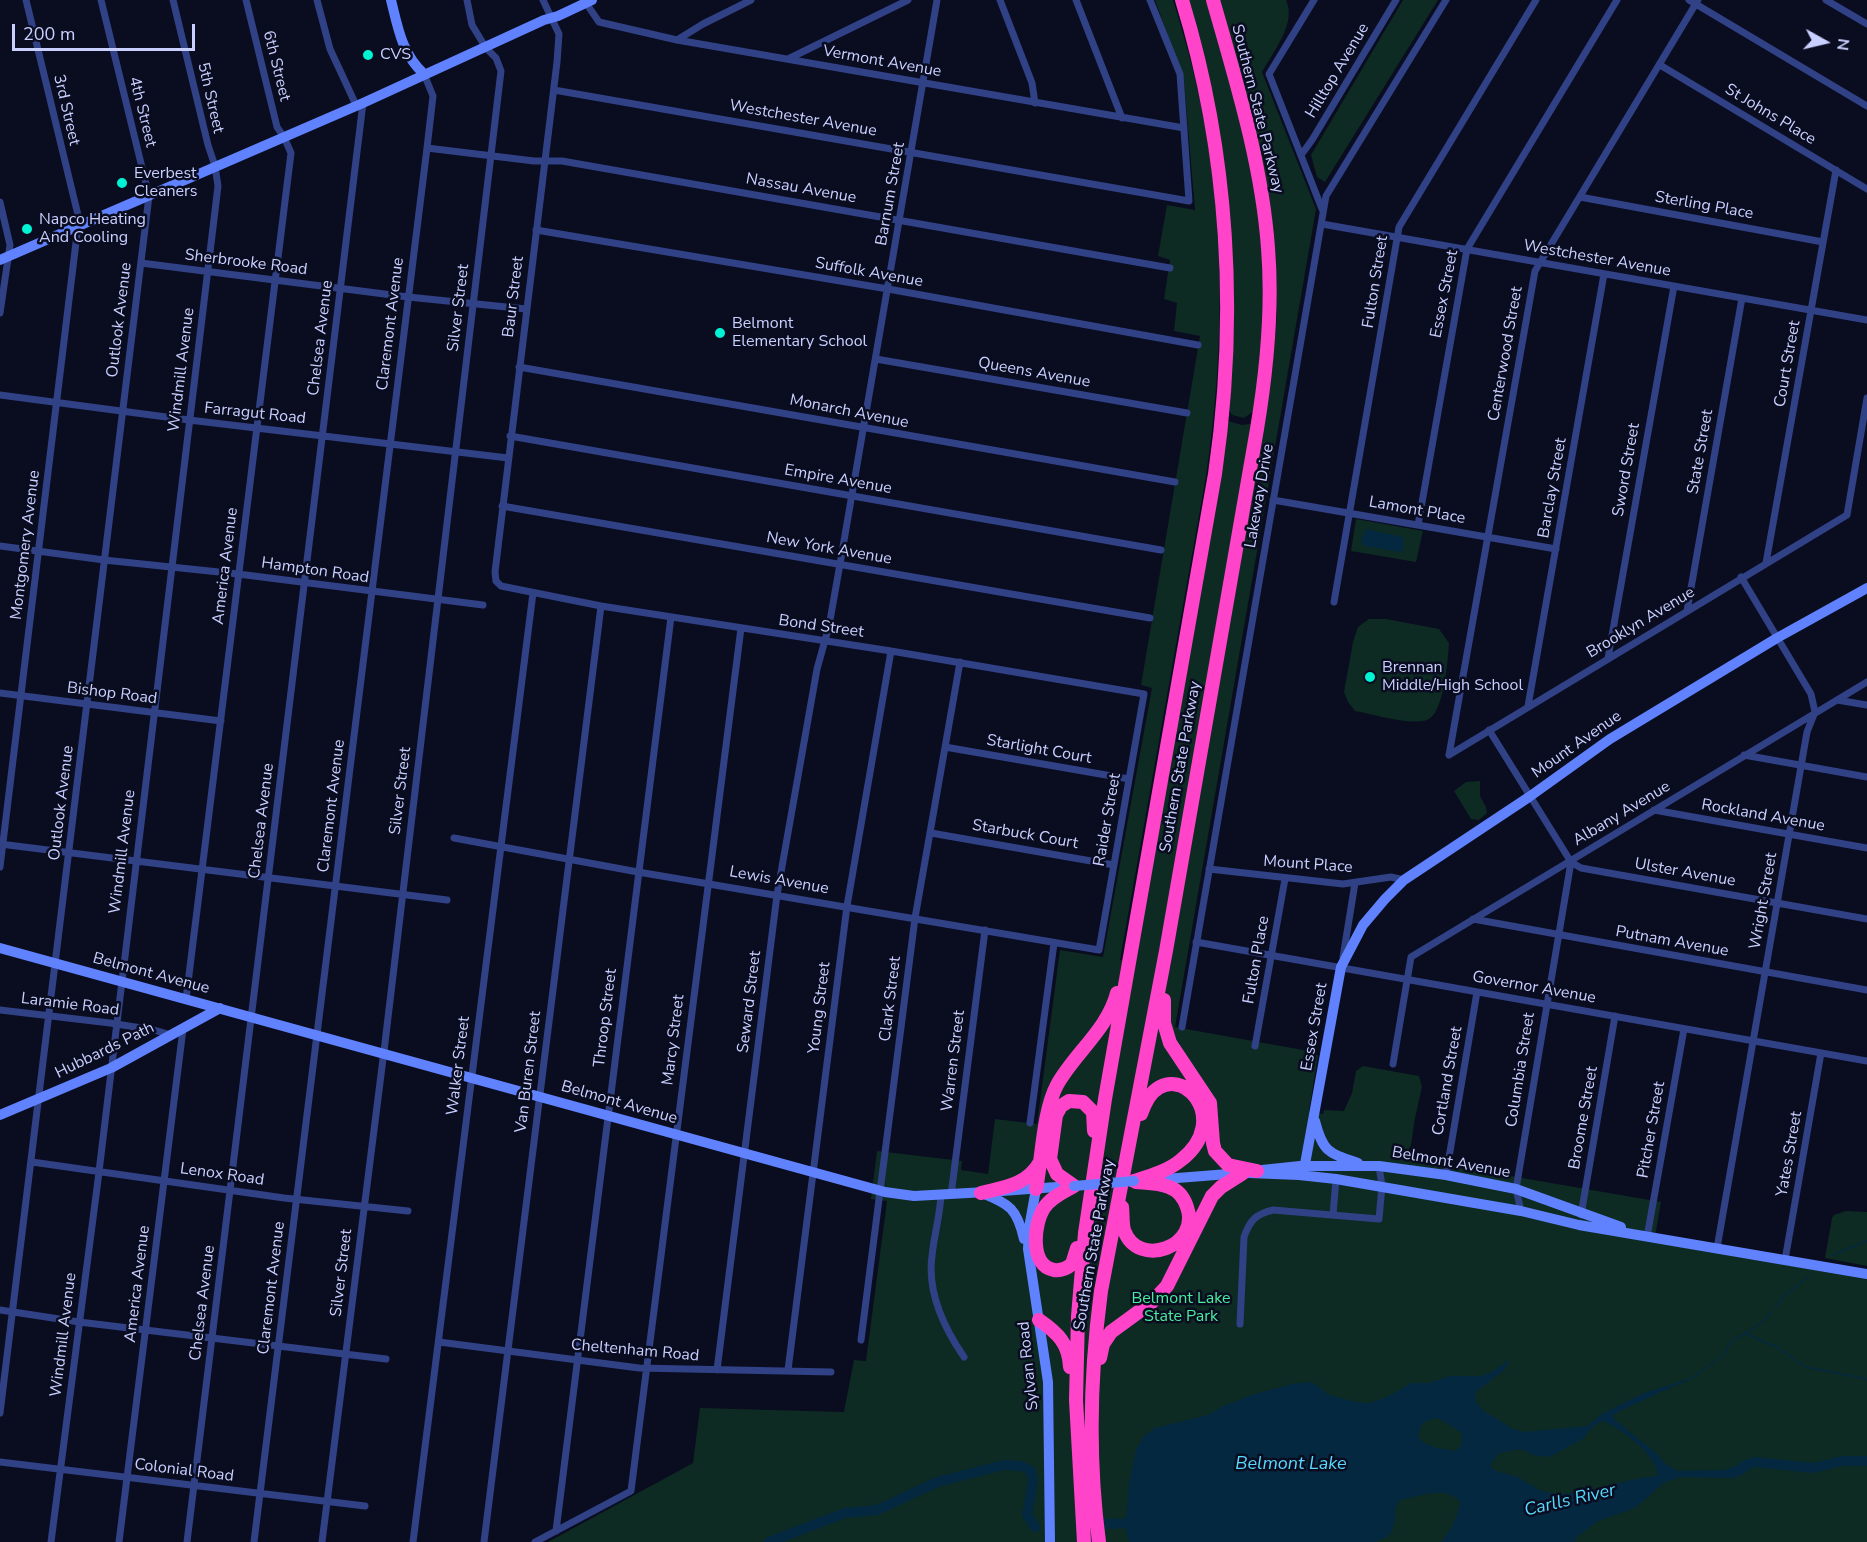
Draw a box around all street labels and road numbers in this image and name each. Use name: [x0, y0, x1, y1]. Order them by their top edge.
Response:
street label: Hilltop Avenue: [1302, 20, 1374, 122]
street label: Southern State Parkway: [1227, 23, 1287, 195]
street label: 6th Street: [258, 29, 294, 103]
street label: Vermont Avenue: [821, 42, 943, 82]
street label: 5th Street: [193, 61, 227, 135]
street label: 3rd Street: [49, 73, 83, 147]
street label: 4th Street: [124, 75, 160, 149]
street label: St Johns Place: [1721, 80, 1819, 150]
street label: Westchester Avenue: [728, 97, 878, 141]
street label: Barnum Street: [872, 141, 910, 247]
street label: Nassau Avenue: [744, 170, 858, 208]
street label: Sterling Place: [1653, 188, 1755, 224]
street label: Fulton Street: [1359, 234, 1393, 330]
street label: Westchester Avenue: [1522, 237, 1672, 281]
street label: Sherbrooke Road: [184, 246, 308, 280]
street label: Essex Street: [1427, 248, 1463, 340]
street label: Suffolk Avenue: [814, 254, 924, 292]
street label: Baur Street: [499, 255, 529, 339]
street label: Claremont Avenue: [373, 256, 409, 392]
street label: Outlook Avenue: [103, 261, 137, 379]
street label: Silver Street: [444, 263, 474, 353]
street label: Chelsea Avenue: [304, 279, 338, 397]
street label: Centerwood Street: [1485, 285, 1527, 423]
street label: Windmill Avenue: [165, 307, 199, 433]
street label: Court Street: [1771, 319, 1805, 409]
street label: Queens Avenue: [976, 354, 1092, 392]
street label: Monarch Avenue: [788, 391, 910, 433]
street label: Farragut Road: [203, 399, 307, 429]
street label: State Street: [1684, 408, 1718, 496]
street label: Sword Street: [1609, 422, 1645, 518]
street label: Barclay Street: [1535, 436, 1571, 540]
street label: Lakeway Drive: [1241, 442, 1279, 550]
street label: Empire Avenue: [783, 461, 893, 499]
street label: Montgomery Avenue: [7, 469, 45, 621]
street label: Lamont Place: [1367, 493, 1467, 529]
street label: America Avenue: [209, 506, 243, 626]
street label: New York Avenue: [765, 528, 893, 570]
street label: Hampton Road: [260, 554, 370, 588]
street label: Brooklyn Avenue: [1583, 583, 1699, 663]
street label: Bond Street: [777, 612, 865, 642]
street label: Bishop Road: [66, 679, 158, 709]
street label: Southern State Parkway: [1156, 680, 1206, 854]
street label: Mount Avenue: [1529, 707, 1625, 783]
street label: Starlight Court: [985, 731, 1093, 769]
street label: Claremont Avenue: [314, 738, 350, 874]
street label: Outlook Avenue: [45, 744, 79, 862]
street label: Silver Street: [386, 746, 416, 836]
street label: Chelsea Avenue: [245, 762, 279, 880]
street label: Raider Street: [1090, 772, 1126, 868]
street label: Albany Avenue: [1570, 777, 1674, 851]
street label: Windmill Avenue: [106, 789, 140, 915]
street label: Rockland Avenue: [1700, 796, 1826, 836]
street label: Starbuck Court: [971, 816, 1079, 854]
street label: Wright Street: [1746, 851, 1782, 951]
street label: Mount Place: [1263, 852, 1353, 878]
street label: Ulster Avenue: [1633, 855, 1737, 891]
street label: Lewis Avenue: [728, 863, 830, 899]
street label: Fulton Place: [1240, 915, 1274, 1005]
street label: Putnam Avenue: [1614, 923, 1730, 961]
street label: Belmont Avenue: [91, 949, 211, 999]
street label: Seward Street: [734, 950, 766, 1054]
street label: Clark Street: [876, 955, 906, 1043]
street label: Young Street: [805, 961, 835, 1055]
street label: Throop Street: [590, 968, 622, 1068]
street label: Governor Avenue: [1471, 968, 1597, 1008]
street label: Essex Street: [1298, 981, 1332, 1073]
street label: Laramie Road: [20, 989, 120, 1021]
street label: Marcy Street: [659, 994, 689, 1086]
street label: Warren Street: [938, 1009, 970, 1113]
street label: Van Buren Street: [512, 1010, 546, 1134]
street label: Columbia Street: [1502, 1011, 1540, 1129]
street label: Walker Street: [443, 1015, 475, 1117]
street label: Hubbards Path: [52, 1019, 158, 1083]
street label: Cortland Street: [1429, 1025, 1467, 1137]
street label: Broome Street: [1565, 1065, 1603, 1171]
street label: Belmont Avenue: [559, 1077, 679, 1129]
street label: Pitcher Street: [1634, 1080, 1670, 1180]
street label: Yates Street: [1773, 1110, 1807, 1198]
street label: Belmont Avenue: [1390, 1143, 1512, 1183]
street label: Southern State Parkway: [1070, 1158, 1120, 1332]
street label: Lenox Road: [179, 1160, 265, 1190]
street label: Claremont Avenue: [254, 1220, 290, 1356]
street label: America Avenue: [121, 1224, 155, 1344]
street label: Silver Street: [327, 1228, 357, 1318]
street label: Chelsea Avenue: [186, 1244, 220, 1362]
street label: Windmill Avenue: [47, 1272, 81, 1398]
street label: Sylvan Road: [1015, 1320, 1043, 1412]
street label: Cheltenham Road: [570, 1336, 700, 1366]
street label: Colonial Road: [133, 1455, 235, 1487]

